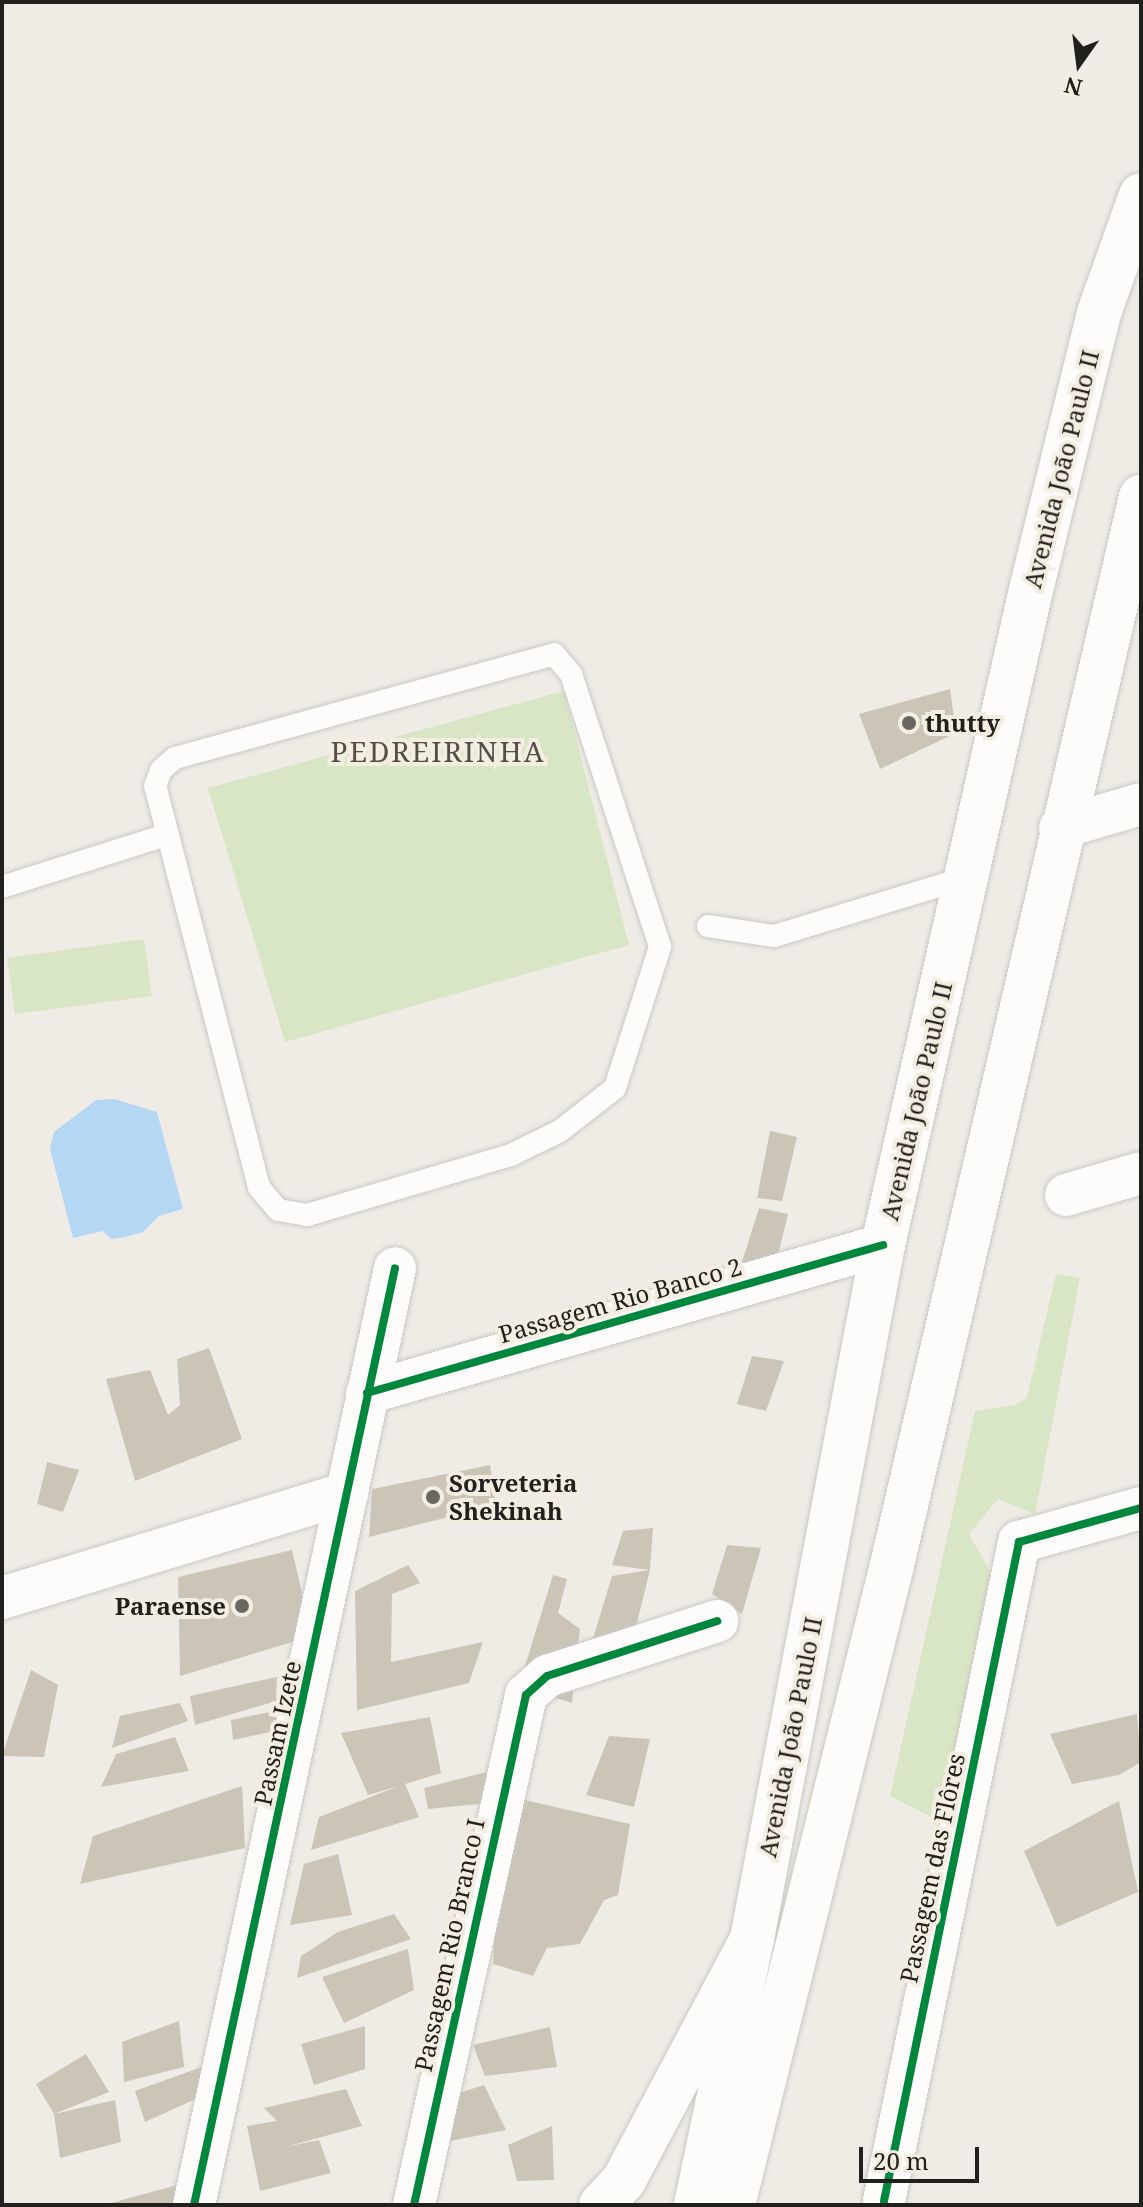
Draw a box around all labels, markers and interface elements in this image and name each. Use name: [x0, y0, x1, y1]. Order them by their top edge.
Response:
north arrow: [1039, 24, 1119, 104]
text: N: [1061, 71, 1085, 104]
street label: Avenida João Paulo II: [1017, 347, 1105, 591]
place label: thutty: [925, 709, 1000, 737]
marker: thutty: [900, 714, 918, 732]
district label: PEDREIRINHA: [331, 734, 545, 768]
street label: Avenida João Paulo II: [874, 979, 958, 1223]
street label: Passagem Rio Banco 2: [495, 1252, 745, 1348]
place label: Sorveteria Shekinah: [449, 1469, 577, 1525]
marker: Sorveteria Shekinah: [424, 1488, 442, 1506]
place label: Paraense: [115, 1592, 226, 1620]
marker: Paraense: [233, 1597, 251, 1615]
street label: Avenida João Paulo II: [753, 1614, 827, 1860]
street label: Passam Izete: [248, 1658, 306, 1808]
street label: Passagem das Flôres: [894, 1751, 970, 1985]
street label: Passagem Rio Branco I: [408, 1816, 490, 2074]
scale bar: [863, 2131, 983, 2181]
text: 20 m: [873, 2144, 929, 2177]

